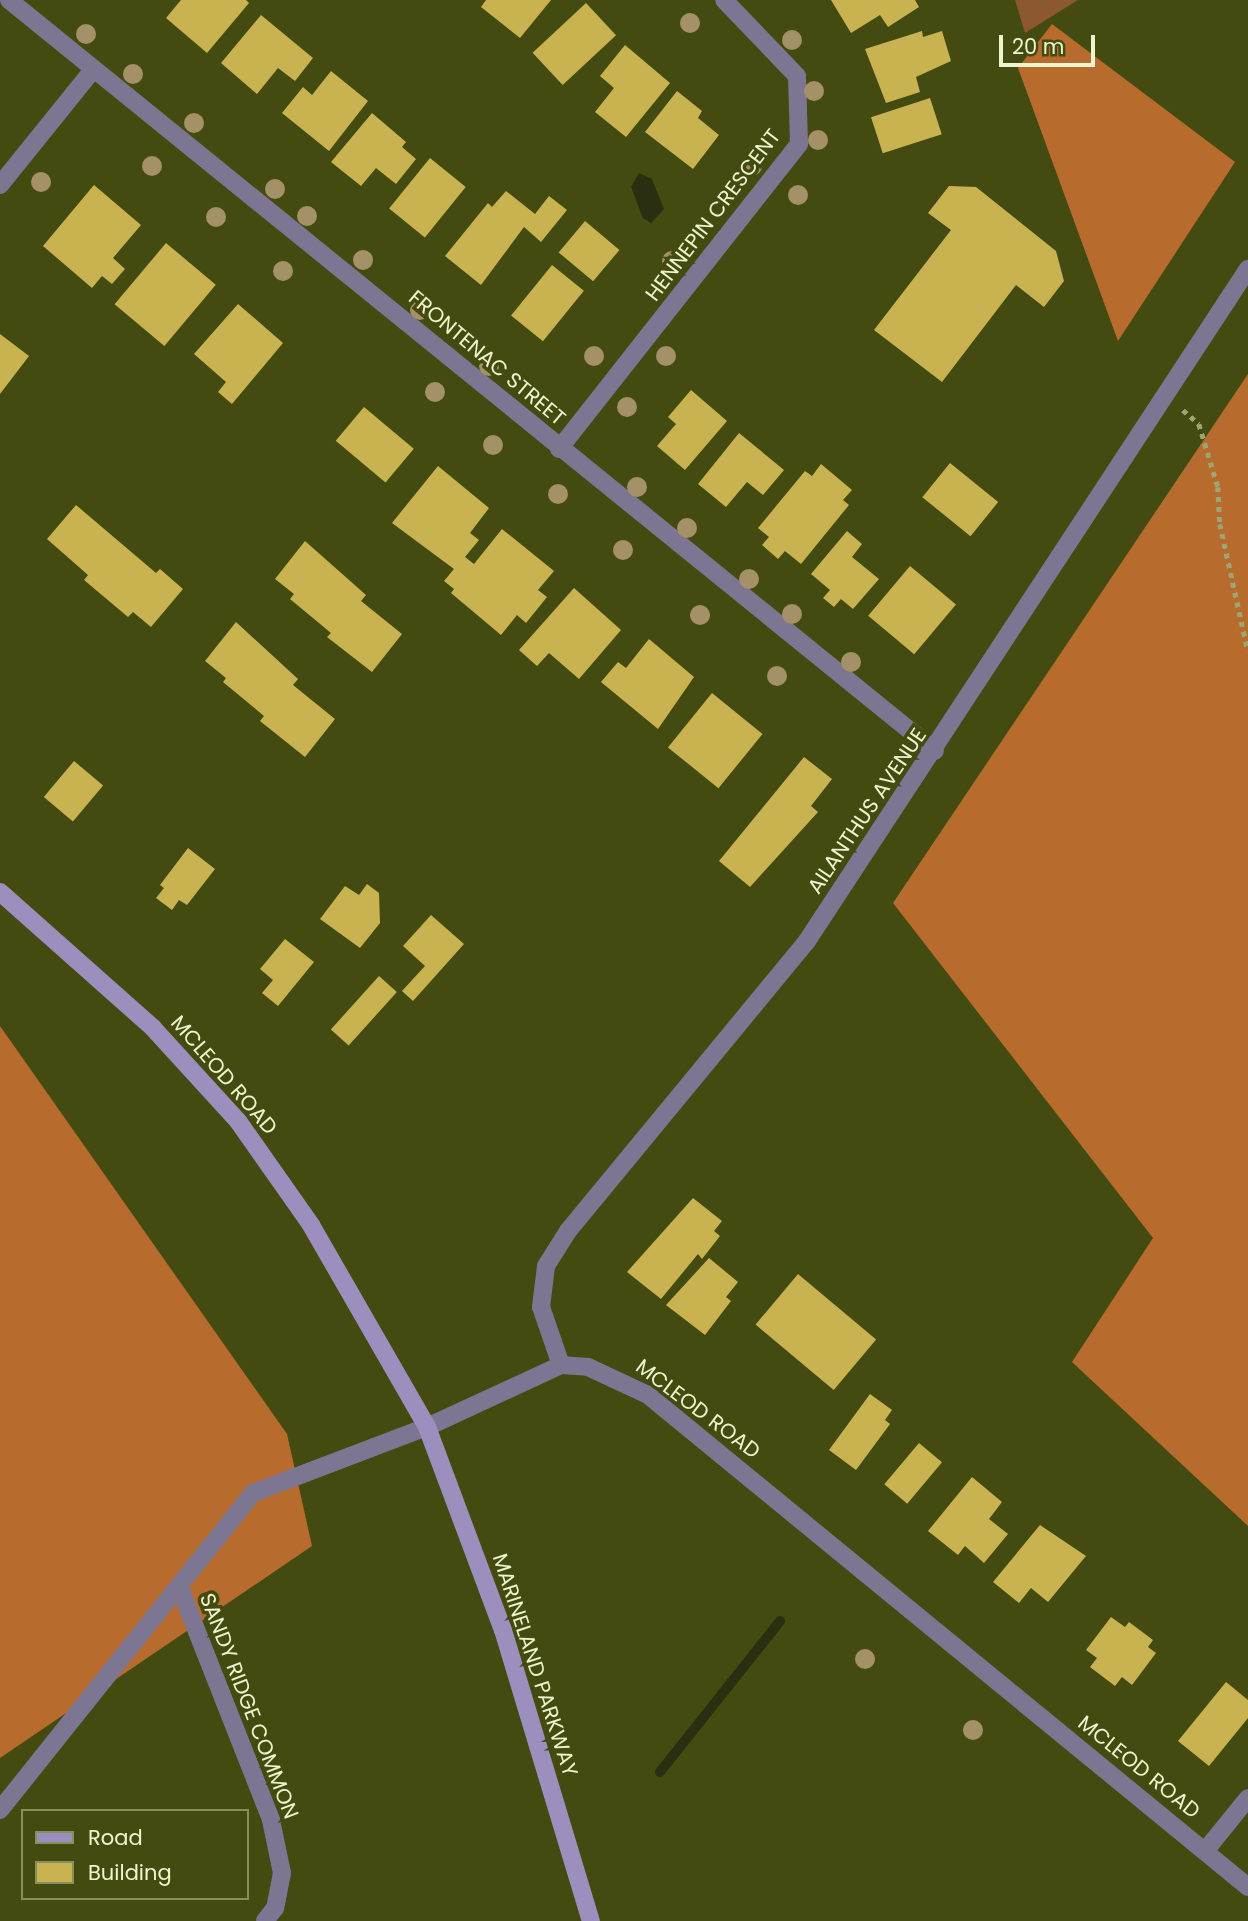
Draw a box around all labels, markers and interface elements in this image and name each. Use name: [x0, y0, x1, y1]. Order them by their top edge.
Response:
scale bar: [1003, 21, 1099, 65]
text: 20 m: [1012, 32, 1065, 61]
street label: HENNEPIN CRESCENT: [640, 124, 786, 306]
street label: FRONTENAC STREET: [404, 285, 570, 431]
street label: AILANTHUS AVENUE: [802, 723, 932, 899]
street label: MCLEOD ROAD: [165, 1010, 283, 1140]
street label: MCLEOD ROAD: [631, 1354, 765, 1464]
street label: MARINELAND PARKWAY: [487, 1550, 583, 1780]
street label: SANDY RIDGE COMMON: [194, 1590, 304, 1822]
street label: MCLEOD ROAD: [1073, 1710, 1205, 1824]
legend: [21, 1809, 248, 1900]
text: Road: [88, 1823, 143, 1852]
text: Building: [88, 1858, 172, 1887]

